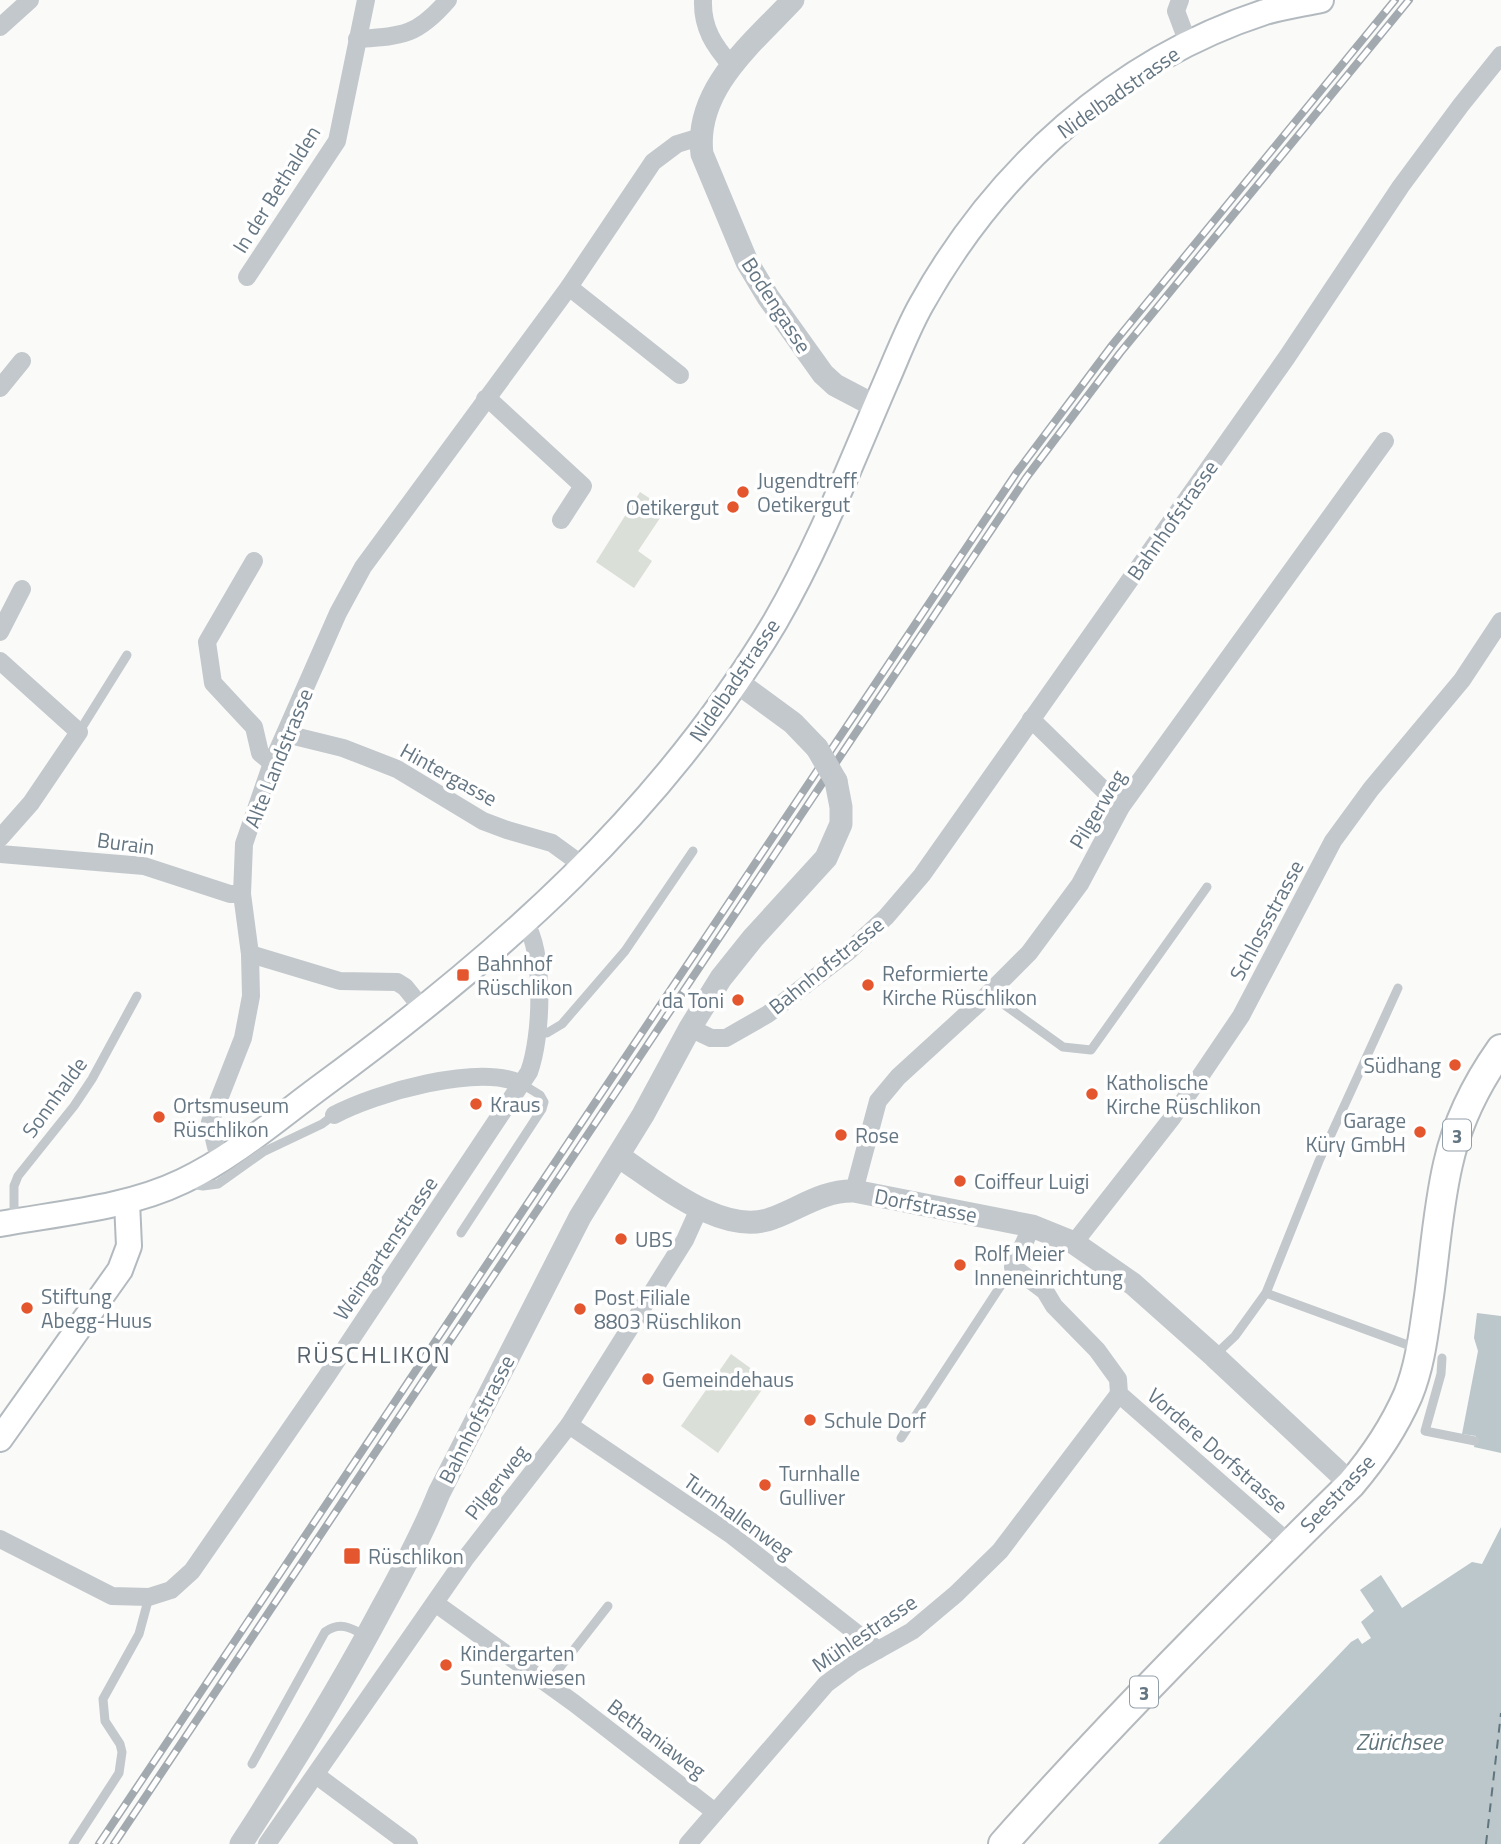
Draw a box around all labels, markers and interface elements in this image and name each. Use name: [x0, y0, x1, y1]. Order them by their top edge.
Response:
street label: Nidelbadstrasse: [1050, 38, 1186, 146]
street label: In der Bethalden: [224, 119, 328, 259]
street label: Bodengasse: [734, 251, 820, 359]
street label: Bahnhofstrasse: [1119, 453, 1225, 587]
place label: Jugendtreff Oetikergut: [757, 464, 857, 520]
marker: Jugendtreff Oetikergut: [735, 484, 751, 500]
place label: Oetikergut: [626, 491, 720, 523]
marker: Oetikergut: [725, 499, 741, 515]
street label: Nidelbadstrasse: [681, 612, 787, 748]
street label: Alte Landstrasse: [235, 683, 321, 833]
street label: Hintergasse: [395, 734, 503, 814]
street label: Pilgerweg: [1061, 763, 1133, 855]
street label: Burain: [95, 823, 157, 863]
street label: Schlossstrasse: [1221, 854, 1311, 986]
street label: Bahnhofstrasse: [761, 908, 891, 1022]
place label: Bahnhof Rüschlikon: [477, 947, 573, 1003]
place label: Reformierte Kirche Rüschlikon: [882, 957, 1037, 1013]
marker: Bahnhof Rüschlikon: [455, 967, 471, 983]
marker: Reformierte Kirche Rüschlikon: [860, 977, 876, 993]
place label: da Toni: [662, 984, 724, 1016]
marker: da Toni: [730, 992, 746, 1008]
place label: Südhang: [1363, 1049, 1441, 1081]
street label: Sonnhalde: [14, 1050, 94, 1144]
marker: Südhang: [1447, 1057, 1463, 1073]
place label: Katholische Kirche Rüschlikon: [1106, 1066, 1261, 1122]
marker: Katholische Kirche Rüschlikon: [1084, 1086, 1100, 1102]
place label: Kraus: [490, 1088, 541, 1120]
place label: Ortsmuseum Rüschlikon: [173, 1089, 289, 1145]
marker: Kraus: [468, 1096, 484, 1112]
place label: Garage Küry GmbH: [1306, 1104, 1406, 1160]
marker: Ortsmuseum Rüschlikon: [151, 1109, 167, 1125]
place label: Rose: [855, 1119, 899, 1151]
road number: 3: [1443, 1120, 1471, 1150]
marker: Garage Küry GmbH: [1412, 1124, 1428, 1140]
marker: Rose: [833, 1127, 849, 1143]
place label: Coiffeur Luigi: [974, 1165, 1089, 1197]
street label: Weingartenstrasse: [325, 1170, 445, 1326]
marker: Coiffeur Luigi: [952, 1173, 968, 1189]
street label: Dorfstrasse: [872, 1179, 980, 1231]
place label: UBS: [635, 1223, 673, 1255]
marker: UBS: [613, 1231, 629, 1247]
place label: Rolf Meier Inneneinrichtung: [974, 1237, 1123, 1293]
marker: Rolf Meier Inneneinrichtung: [952, 1257, 968, 1273]
place label: Stiftung Abegg-Huus: [41, 1280, 152, 1336]
place label: Post Filiale 8803 Rüschlikon: [594, 1281, 741, 1337]
marker: Stiftung Abegg-Huus: [19, 1300, 35, 1316]
marker: Post Filiale 8803 Rüschlikon: [572, 1301, 588, 1317]
district label: RÜSCHLIKON: [296, 1336, 452, 1372]
street label: Bahnhofstrasse: [430, 1349, 522, 1489]
place label: Gemeindehaus: [662, 1363, 794, 1395]
marker: Gemeindehaus: [640, 1371, 656, 1387]
street label: Vordere Dorfstrasse: [1141, 1380, 1295, 1520]
place label: Schule Dorf: [824, 1404, 926, 1436]
marker: Schule Dorf: [802, 1412, 818, 1428]
street label: Pilgerweg: [456, 1437, 536, 1526]
street label: Seestrasse: [1292, 1446, 1382, 1540]
place label: Turnhalle Gulliver: [779, 1457, 860, 1513]
street label: Turnhallenweg: [677, 1465, 801, 1567]
marker: Turnhalle Gulliver: [757, 1477, 773, 1493]
place label: Rüschlikon: [368, 1540, 464, 1572]
marker: Rüschlikon: [342, 1546, 362, 1566]
street label: Mühlestrasse: [805, 1586, 923, 1680]
place label: Kindergarten Suntenwiesen: [460, 1637, 586, 1693]
marker: Kindergarten Suntenwiesen: [438, 1657, 454, 1673]
road number: 3: [1130, 1676, 1158, 1708]
street label: Bethaniaweg: [601, 1690, 713, 1786]
water label: Zürichsee: [1356, 1724, 1444, 1759]

